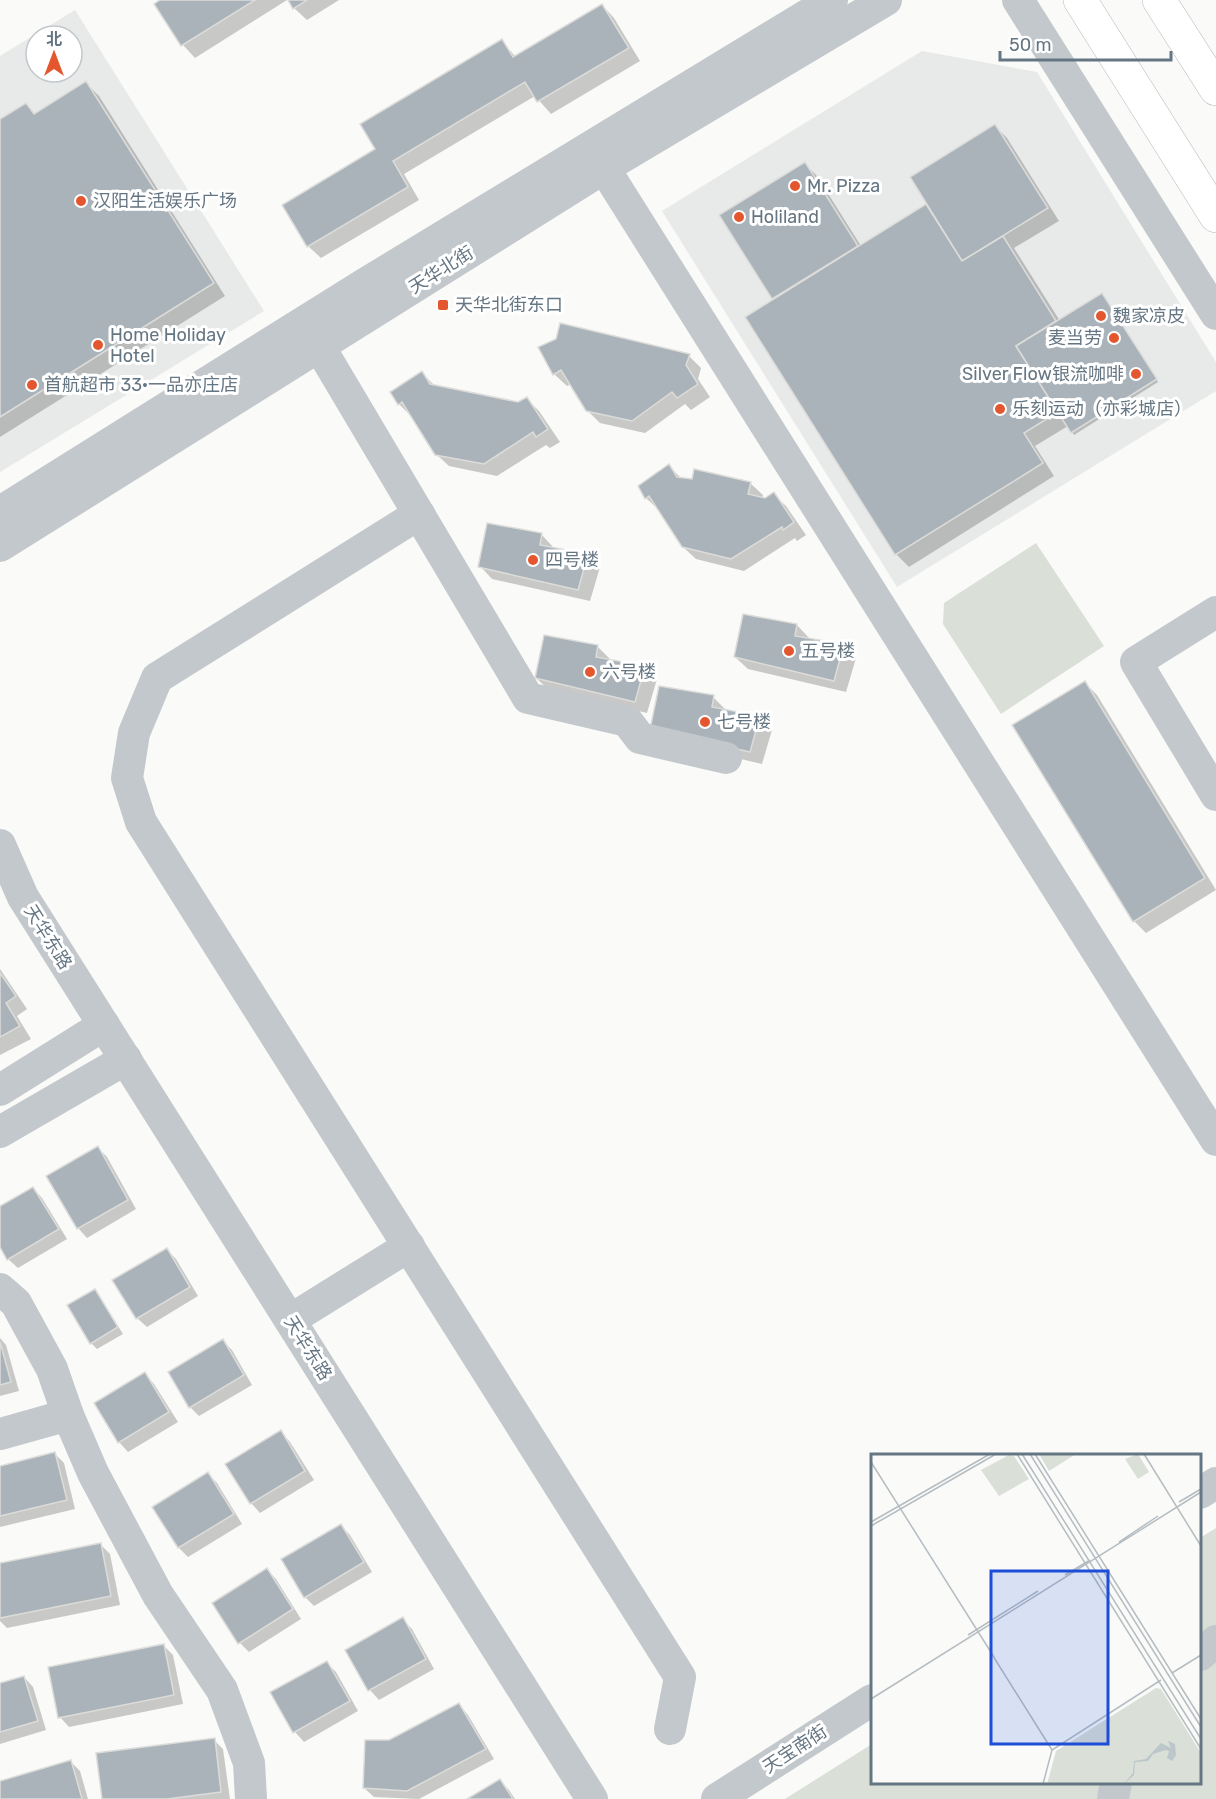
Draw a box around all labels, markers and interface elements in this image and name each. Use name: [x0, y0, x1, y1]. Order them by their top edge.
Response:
north arrow: [24, 24, 84, 84]
scale bar: [1000, 24, 1171, 62]
text: 北: [46, 30, 62, 49]
text: 50 m: [1009, 34, 1052, 56]
place label: Mr. Pizza: [807, 175, 880, 197]
marker: Mr. Pizza: [788, 179, 802, 193]
place label: 汉阳生活娱乐广场: [93, 190, 237, 212]
marker: 汉阳生活娱乐广场: [74, 194, 88, 208]
place label: Holiland: [751, 206, 819, 228]
marker: Holiland: [732, 210, 746, 224]
street label: 天华北街: [405, 242, 477, 298]
place label: 天华北街东口: [455, 294, 563, 316]
marker: 天华北街东口: [436, 298, 450, 312]
place label: 魏家凉皮: [1113, 305, 1185, 327]
marker: 魏家凉皮: [1094, 309, 1108, 323]
place label: Home Holiday Hotel: [110, 324, 226, 367]
place label: 麦当劳: [1048, 327, 1102, 349]
marker: 麦当劳: [1107, 331, 1121, 345]
marker: Home Holiday Hotel: [91, 338, 105, 352]
place label: Silver Flow银流咖啡: [962, 363, 1124, 385]
marker: Silver Flow银流咖啡: [1129, 367, 1143, 381]
place label: 首航超市 33·一品亦庄店: [44, 374, 238, 396]
marker: 首航超市 33·一品亦庄店: [25, 378, 39, 392]
place label: 乐刻运动（亦彩城店）: [1012, 398, 1192, 420]
marker: 乐刻运动（亦彩城店）: [993, 402, 1007, 416]
place label: 四号楼: [545, 549, 599, 571]
marker: 四号楼: [526, 553, 540, 567]
place label: 五号楼: [801, 640, 855, 662]
marker: 五号楼: [782, 644, 796, 658]
place label: 六号楼: [602, 661, 656, 683]
marker: 六号楼: [583, 665, 597, 679]
place label: 七号楼: [717, 711, 771, 733]
marker: 七号楼: [698, 715, 712, 729]
street label: 天华东路: [20, 901, 76, 973]
street label: 天华东路: [280, 1312, 336, 1384]
inset map: [871, 1454, 1201, 1784]
street label: 天宝南街: [759, 1720, 831, 1778]

